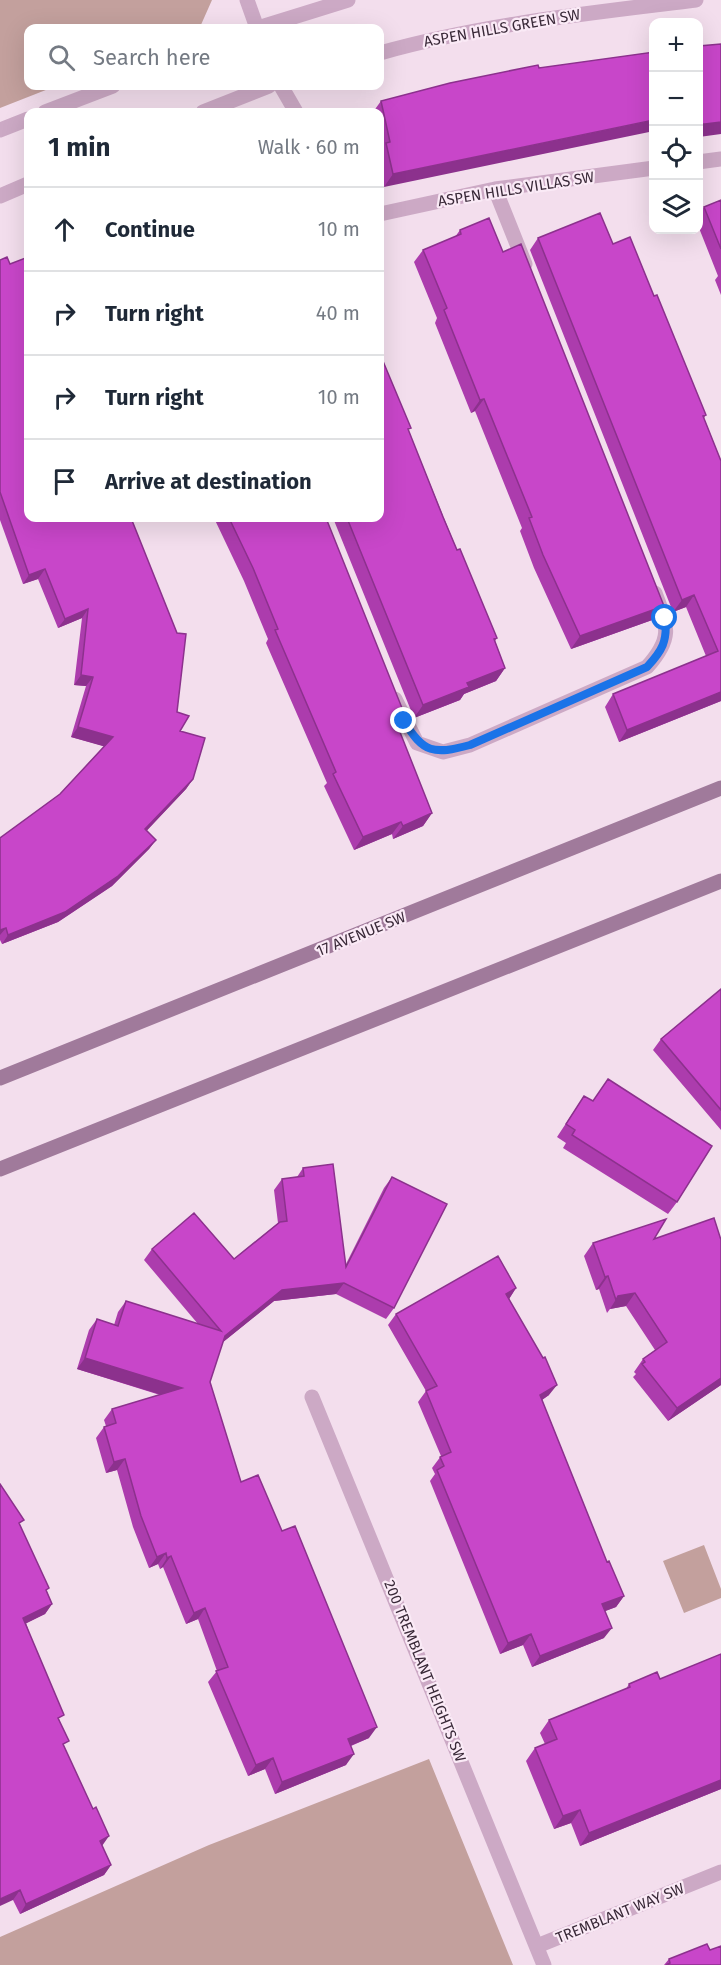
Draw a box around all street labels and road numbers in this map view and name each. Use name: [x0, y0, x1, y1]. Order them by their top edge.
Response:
street label: ASPEN HILLS GREEN SW: [422, 5, 582, 51]
street label: ASPEN HILLS VILLAS SW: [437, 168, 596, 210]
street label: 17 AVENUE SW: [314, 908, 409, 960]
street label: 200 TREMBLANT HEIGHTS SW: [380, 1578, 470, 1765]
street label: TREMBLANT WAY SW: [553, 1879, 687, 1947]

